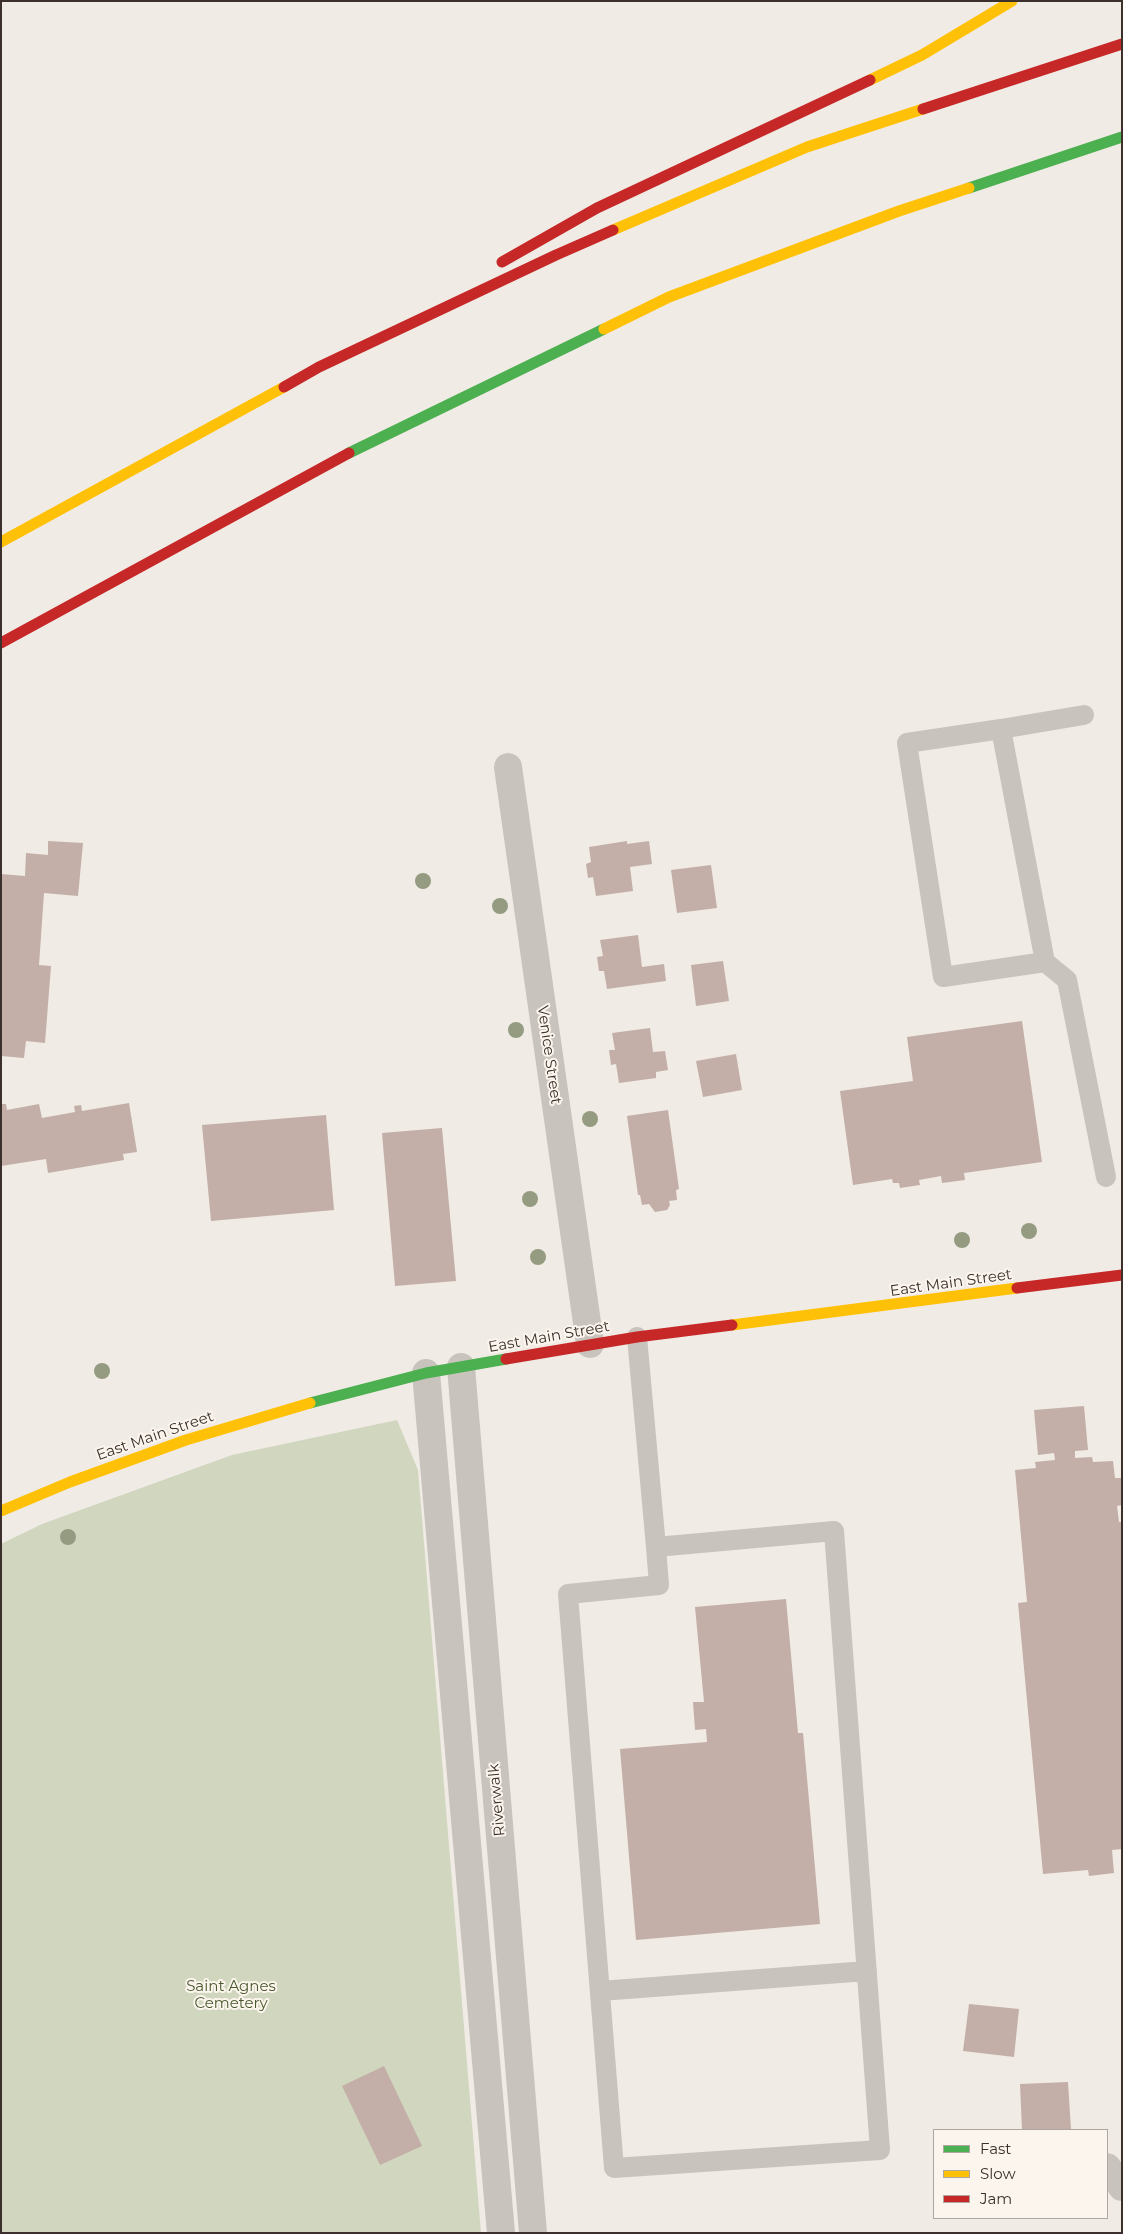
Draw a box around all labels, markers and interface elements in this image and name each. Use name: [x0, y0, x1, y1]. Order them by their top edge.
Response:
street label: Venice Street: [533, 1004, 565, 1106]
street label: East Main Street: [889, 1266, 1013, 1300]
street label: East Main Street: [487, 1317, 611, 1357]
street label: East Main Street: [94, 1408, 216, 1464]
street label: Riverwalk: [485, 1763, 509, 1837]
park label: Saint Agnes Cemetery: [186, 1978, 276, 2013]
legend: [933, 2129, 1108, 2219]
text: Fast: [980, 2139, 1011, 2158]
text: Slow: [980, 2164, 1016, 2183]
text: Jam: [980, 2189, 1012, 2208]

